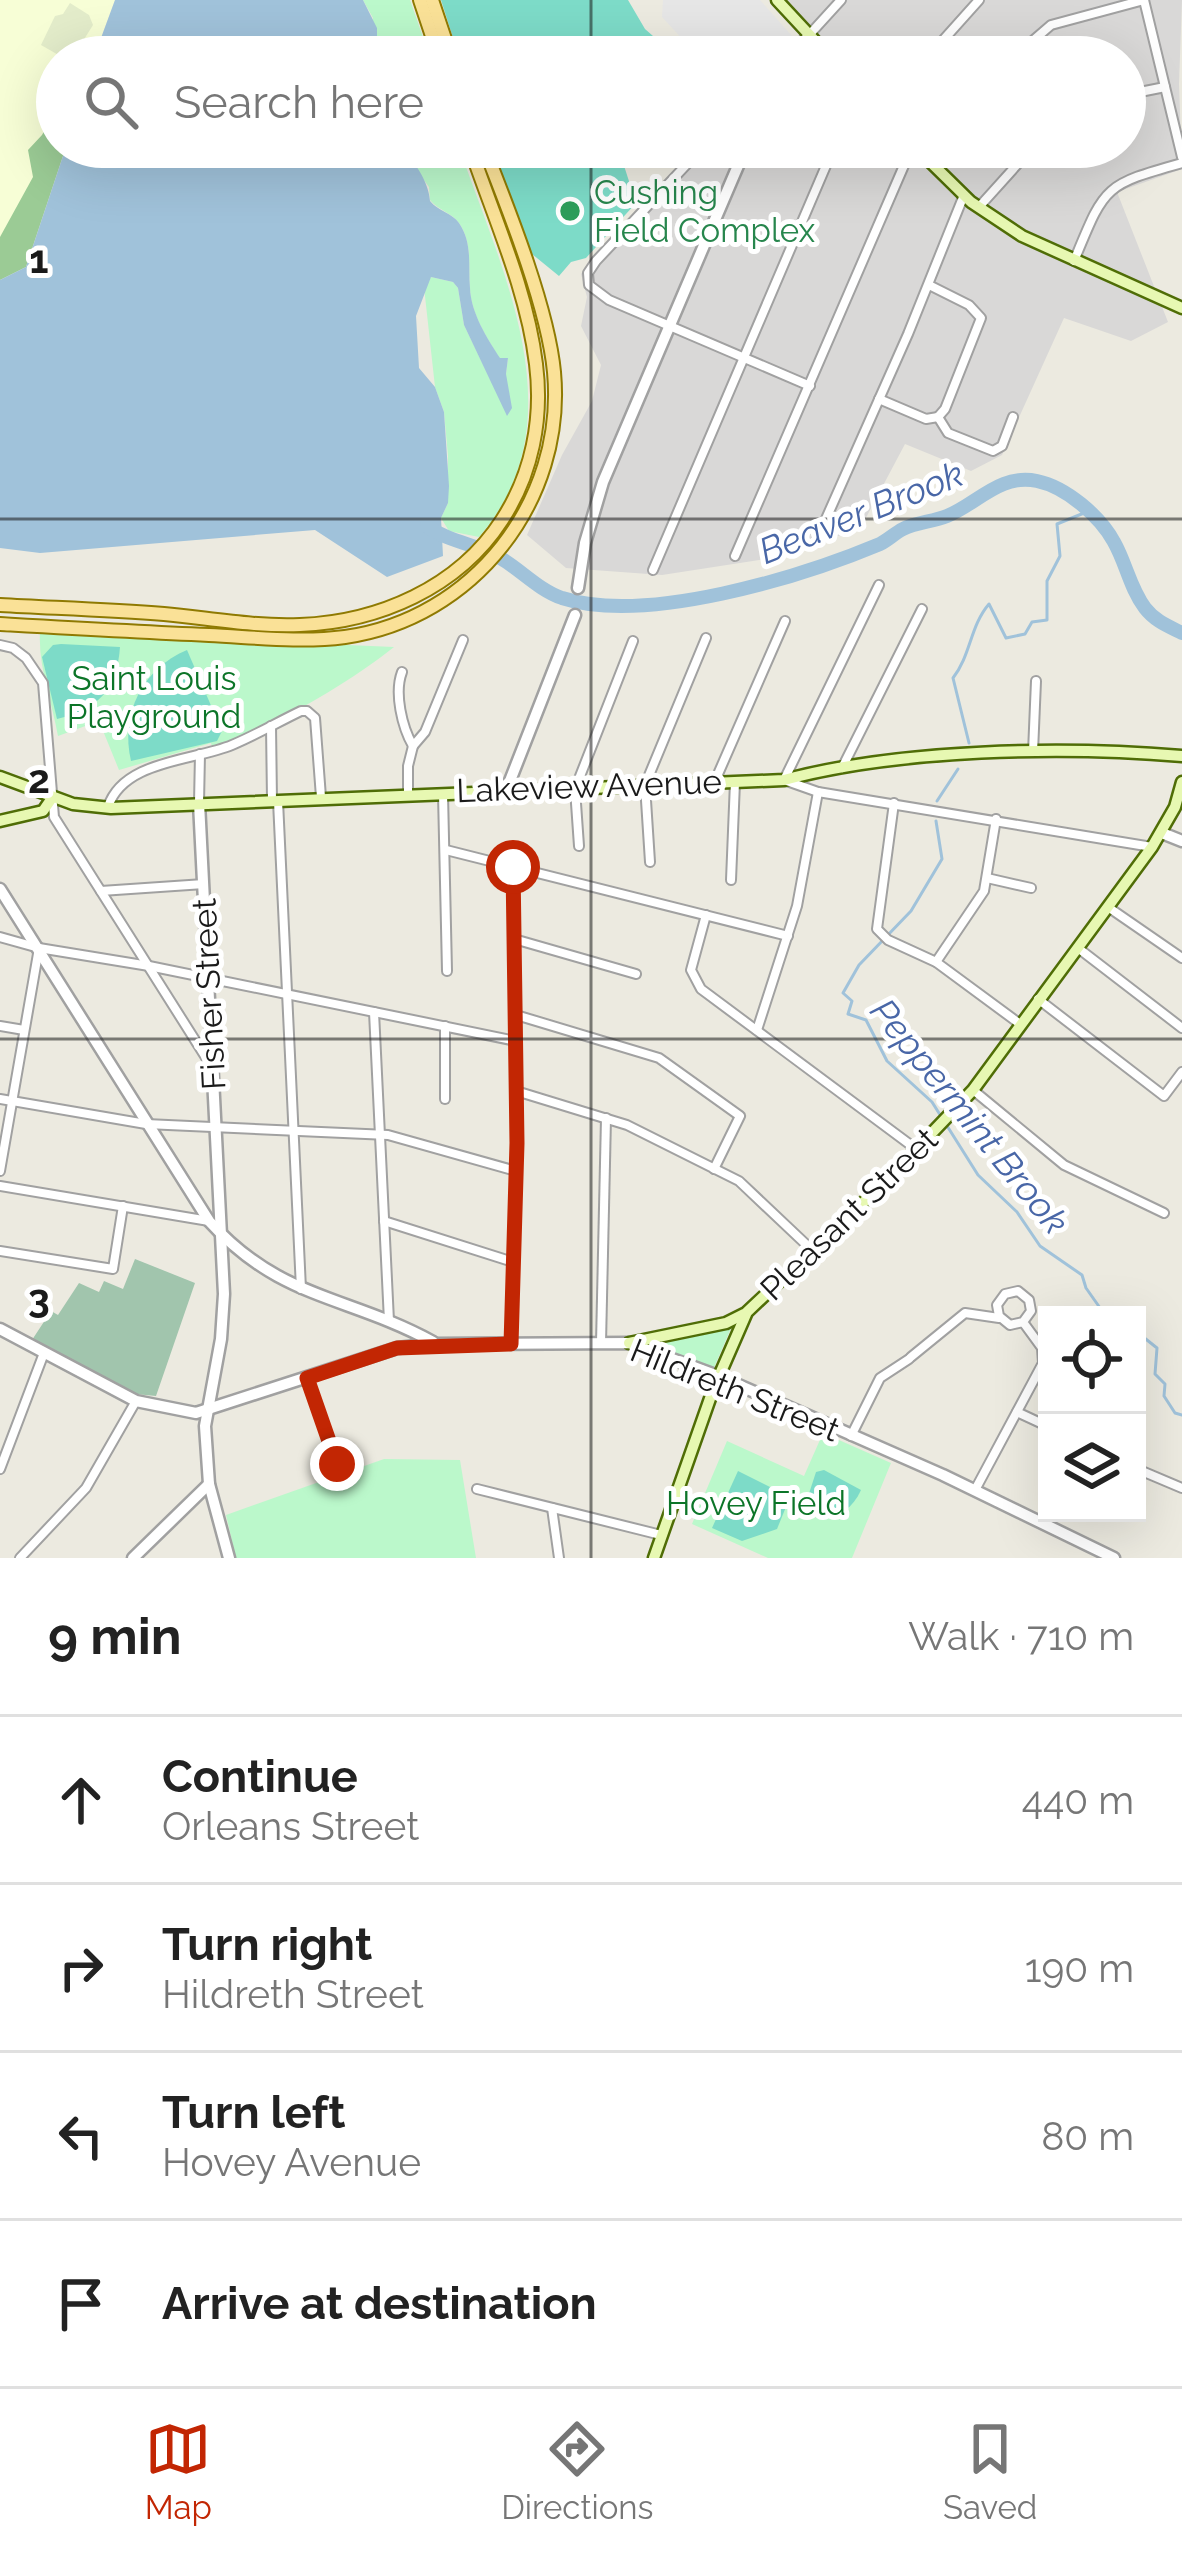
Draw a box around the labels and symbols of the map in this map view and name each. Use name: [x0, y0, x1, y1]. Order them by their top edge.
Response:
place label: Cushing Field Complex: [594, 173, 816, 250]
marker: Cushing Field Complex: [557, 198, 583, 224]
text: 1: [29, 236, 49, 282]
water label: Beaver Brook: [753, 452, 969, 572]
park label: Saint Louis Playground: [67, 659, 241, 736]
text: 2: [28, 756, 50, 802]
street label: Lakeview Avenue: [456, 762, 722, 810]
route start: [486, 840, 540, 894]
street label: Fisher Street: [185, 897, 233, 1091]
water label: Peppermint Brook: [862, 990, 1078, 1242]
street label: Pleasant Street: [752, 1120, 946, 1308]
text: 3: [28, 1275, 50, 1321]
street label: Hildreth Street: [625, 1330, 845, 1450]
route end: [310, 1437, 364, 1491]
park label: Hovey Field: [666, 1484, 846, 1523]

